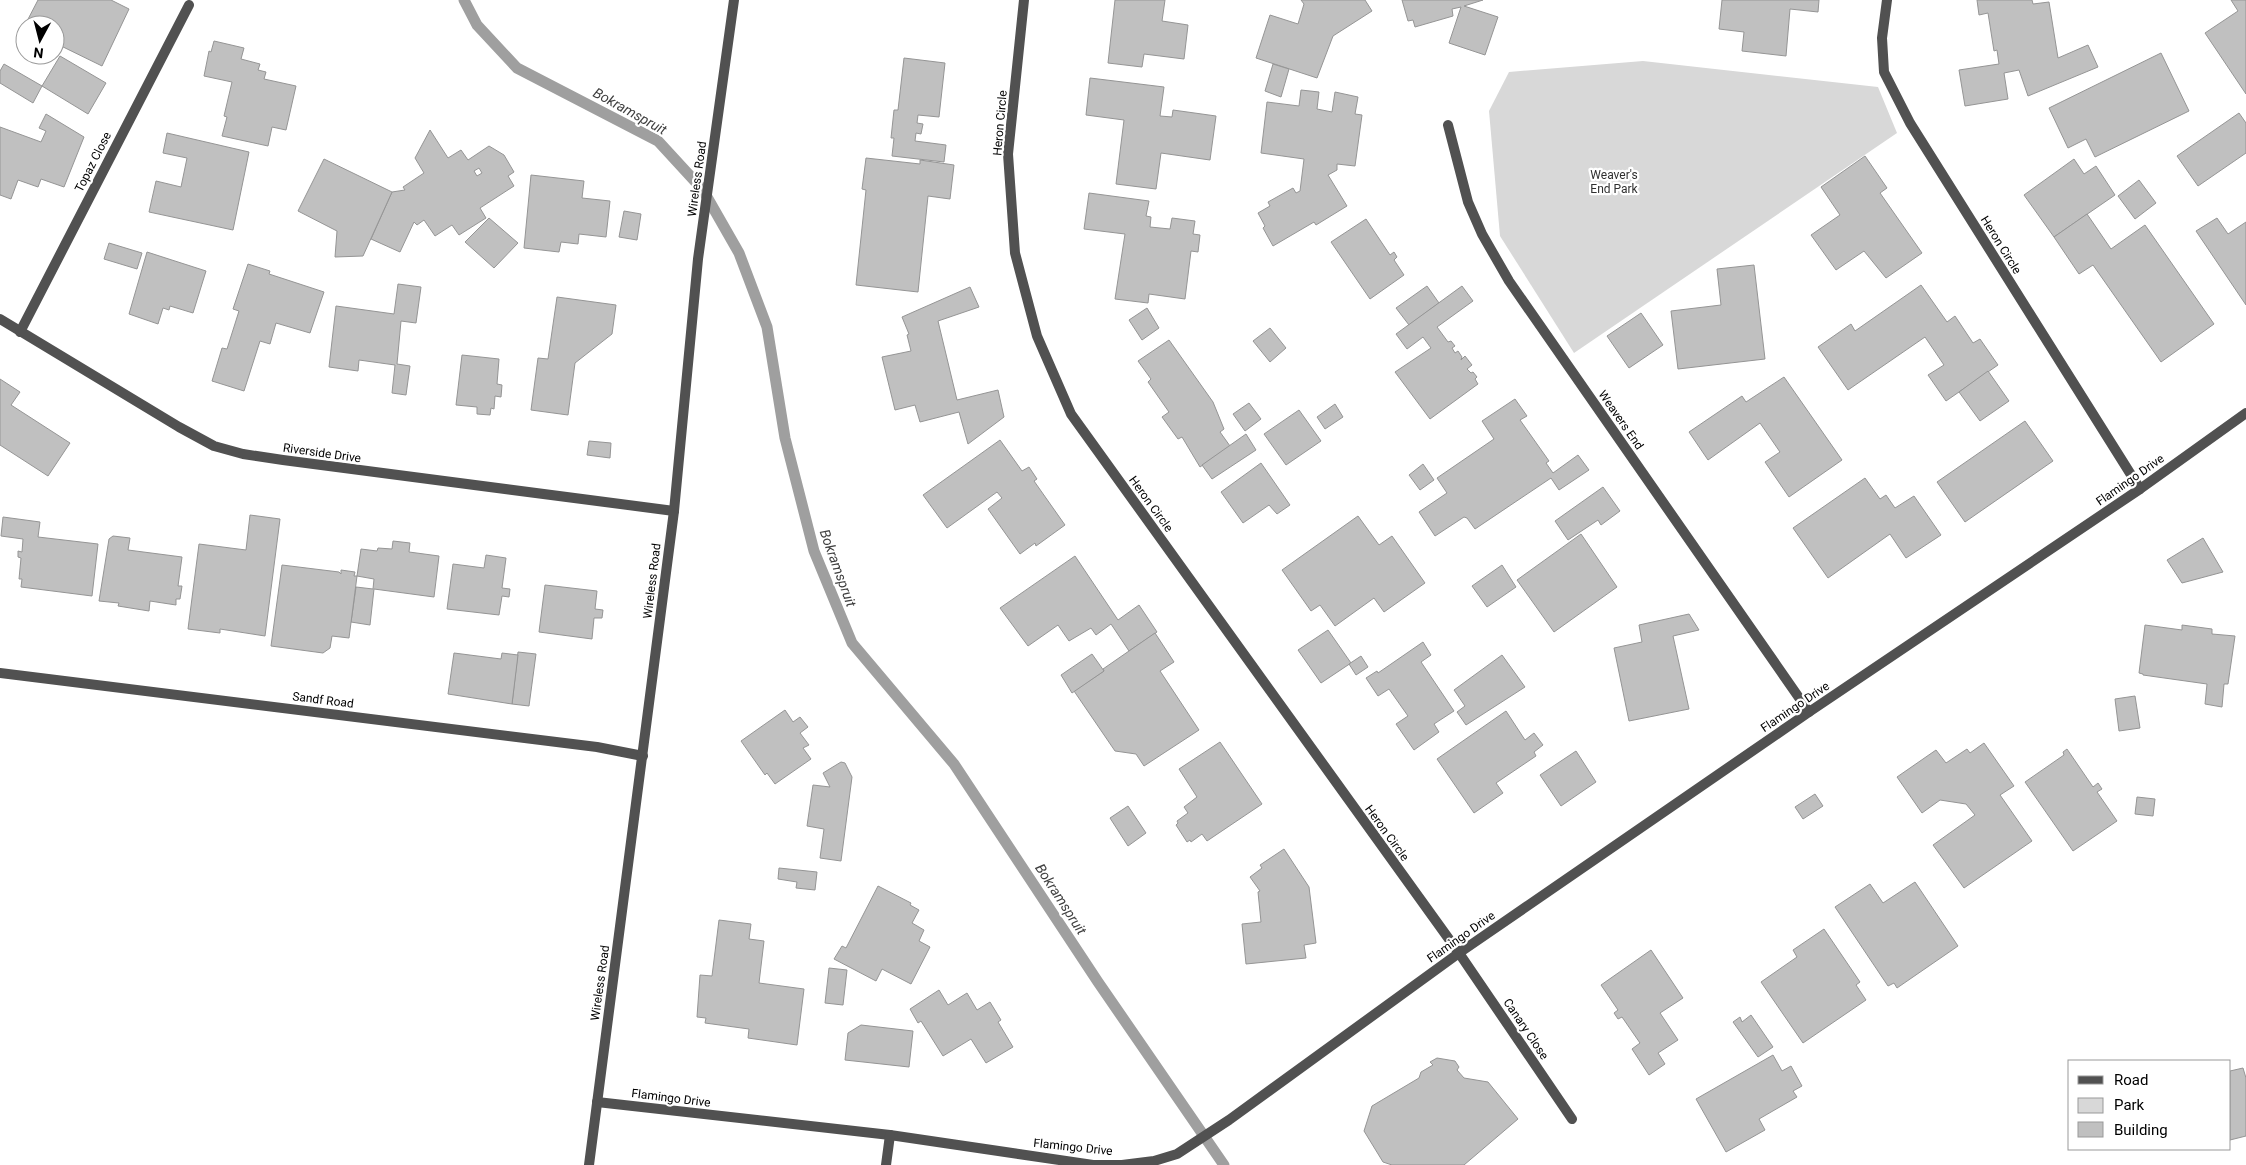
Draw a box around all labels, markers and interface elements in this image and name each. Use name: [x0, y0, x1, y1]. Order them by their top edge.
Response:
north arrow: [15, 15, 65, 65]
text: N: [33, 44, 44, 61]
water label: Bokramspruit: [591, 84, 670, 138]
street label: Heron Circle: [990, 90, 1010, 156]
street label: Topaz Close: [72, 130, 114, 194]
street label: Wireless Road: [685, 140, 709, 218]
park label: Weaver's End Park: [1590, 168, 1639, 196]
street label: Heron Circle: [1978, 213, 2024, 277]
street label: Weavers End: [1596, 388, 1646, 452]
street label: Riverside Drive: [282, 441, 362, 465]
street label: Flamingo Drive: [2093, 451, 2167, 509]
street label: Heron Circle: [1126, 473, 1176, 535]
water label: Bokramspruit: [817, 527, 860, 609]
street label: Wireless Road: [640, 542, 664, 620]
street label: Flamingo Drive: [1758, 679, 1832, 735]
street label: Sandf Road: [292, 689, 354, 711]
street label: Heron Circle: [1362, 802, 1412, 864]
water label: Bokramspruit: [1032, 861, 1090, 938]
street label: Flamingo Drive: [1424, 908, 1498, 966]
street label: Wireless Road: [588, 944, 612, 1022]
street label: Canary Close: [1500, 996, 1552, 1062]
legend: [2068, 1060, 2231, 1150]
text: Road: [2114, 1071, 2148, 1089]
street label: Flamingo Drive: [631, 1086, 711, 1110]
text: Park: [2114, 1096, 2145, 1114]
text: Building: [2114, 1121, 2168, 1139]
street label: Flamingo Drive: [1033, 1136, 1113, 1158]

